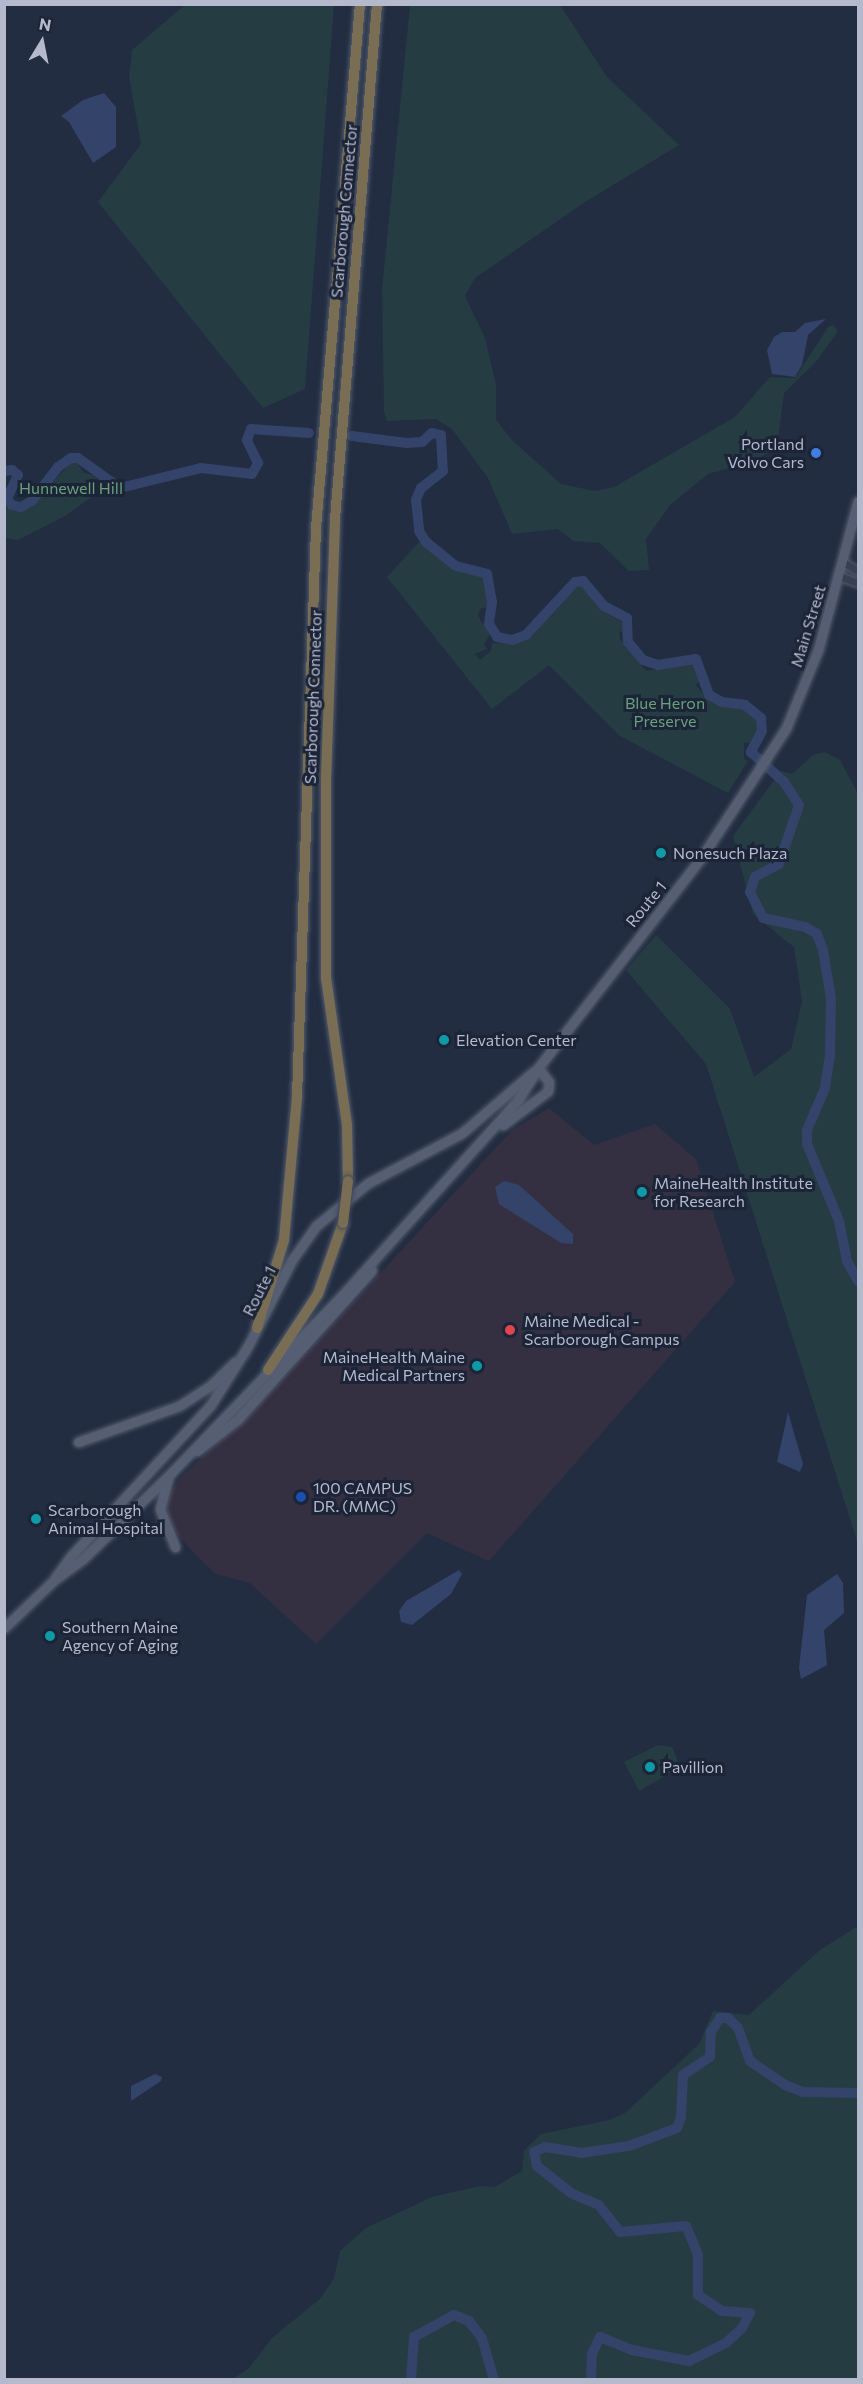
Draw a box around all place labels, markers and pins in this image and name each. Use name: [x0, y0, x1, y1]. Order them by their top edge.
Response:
place label: Portland Volvo Cars: [727, 434, 804, 472]
marker: Portland Volvo Cars: [809, 446, 823, 460]
place label: Nonesuch Plaza: [673, 843, 787, 863]
marker: Nonesuch Plaza: [654, 846, 668, 860]
place label: Elevation Center: [456, 1030, 577, 1050]
marker: Elevation Center: [437, 1033, 451, 1047]
place label: MaineHealth Institute for Research: [654, 1173, 813, 1211]
marker: MaineHealth Institute for Research: [635, 1185, 649, 1199]
place label: Maine Medical - Scarborough Campus: [524, 1311, 680, 1349]
marker: Maine Medical - Scarborough Campus: [501, 1321, 519, 1339]
place label: MaineHealth Maine Medical Partners: [323, 1347, 465, 1385]
marker: MaineHealth Maine Medical Partners: [470, 1359, 484, 1373]
place label: 100 CAMPUS DR. (MMC): [313, 1478, 412, 1516]
marker: 100 CAMPUS DR. (MMC): [294, 1490, 308, 1504]
place label: Scarborough Animal Hospital: [48, 1500, 163, 1538]
marker: Scarborough Animal Hospital: [29, 1512, 43, 1526]
place label: Southern Maine Agency of Aging: [62, 1617, 178, 1655]
marker: Southern Maine Agency of Aging: [43, 1629, 57, 1643]
place label: Pavillion: [662, 1757, 724, 1777]
marker: Pavillion: [643, 1760, 657, 1774]

